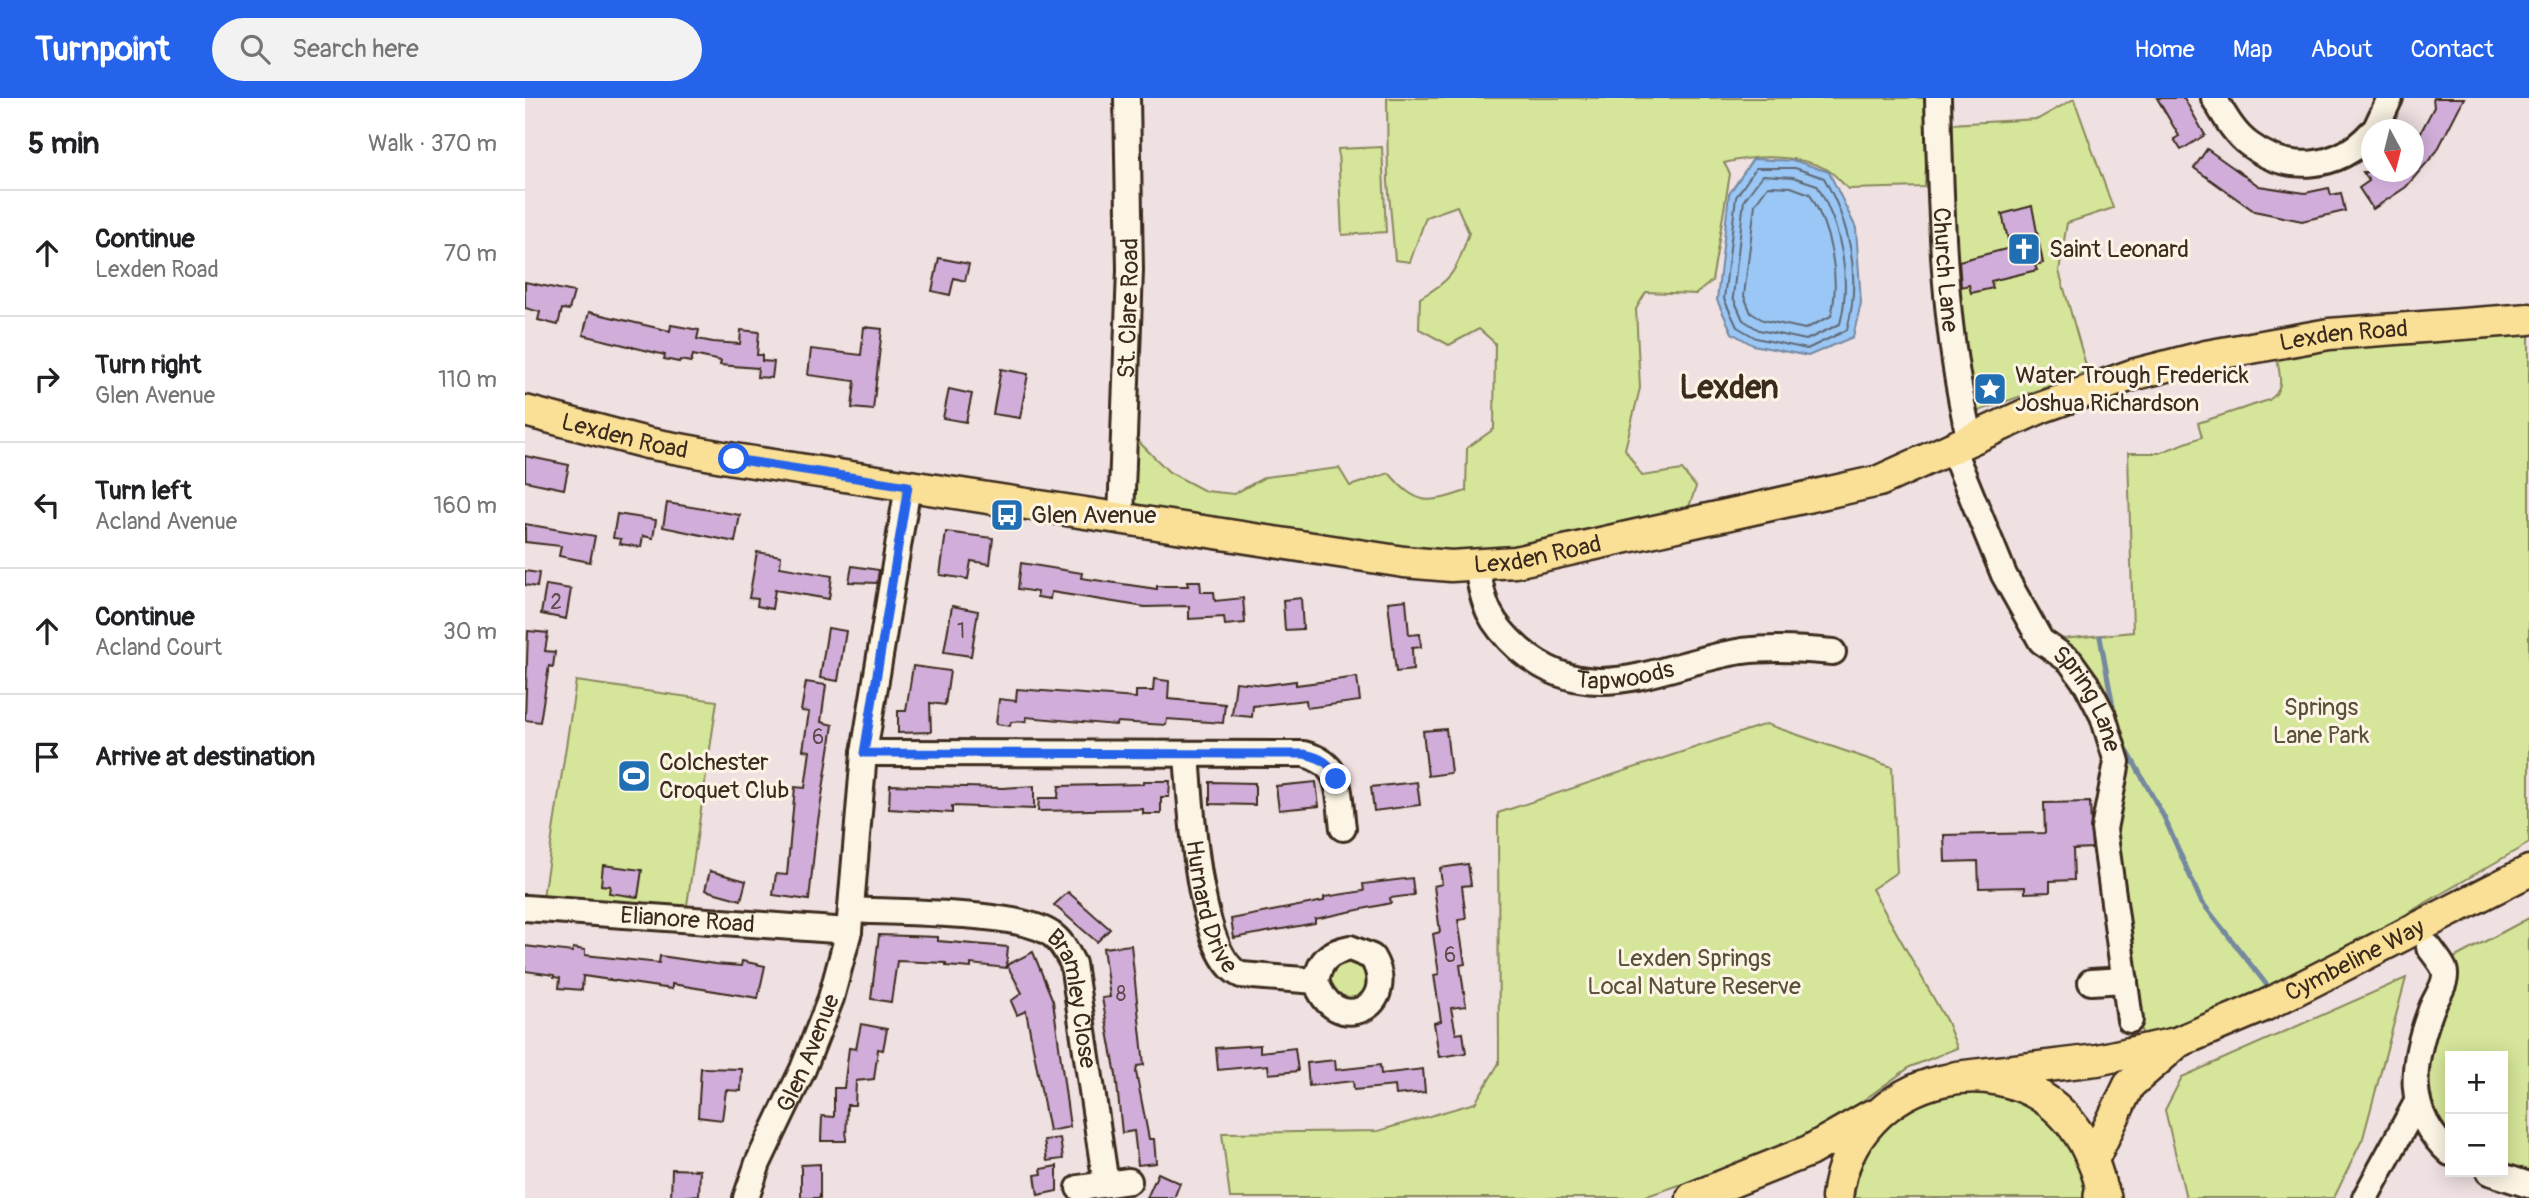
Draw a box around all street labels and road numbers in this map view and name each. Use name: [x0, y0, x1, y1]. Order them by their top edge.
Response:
street label: Church Lane: [1926, 207, 1965, 334]
street label: St. Clare Road: [1112, 238, 1145, 379]
street label: Lexden Road: [2277, 314, 2409, 358]
street label: Lexden Road: [558, 407, 690, 465]
street label: Lexden Road: [1473, 529, 1604, 580]
street label: Spring Lane: [2047, 640, 2127, 756]
street label: Tapwoods: [1574, 654, 1678, 696]
street label: Hurnard Drive: [1179, 838, 1243, 980]
street label: Elianore Road: [619, 901, 756, 939]
street label: Cymbeline Way: [2280, 913, 2429, 1008]
street label: Bramley Close: [1041, 923, 1102, 1070]
street label: Glen Avenue: [771, 990, 846, 1117]

